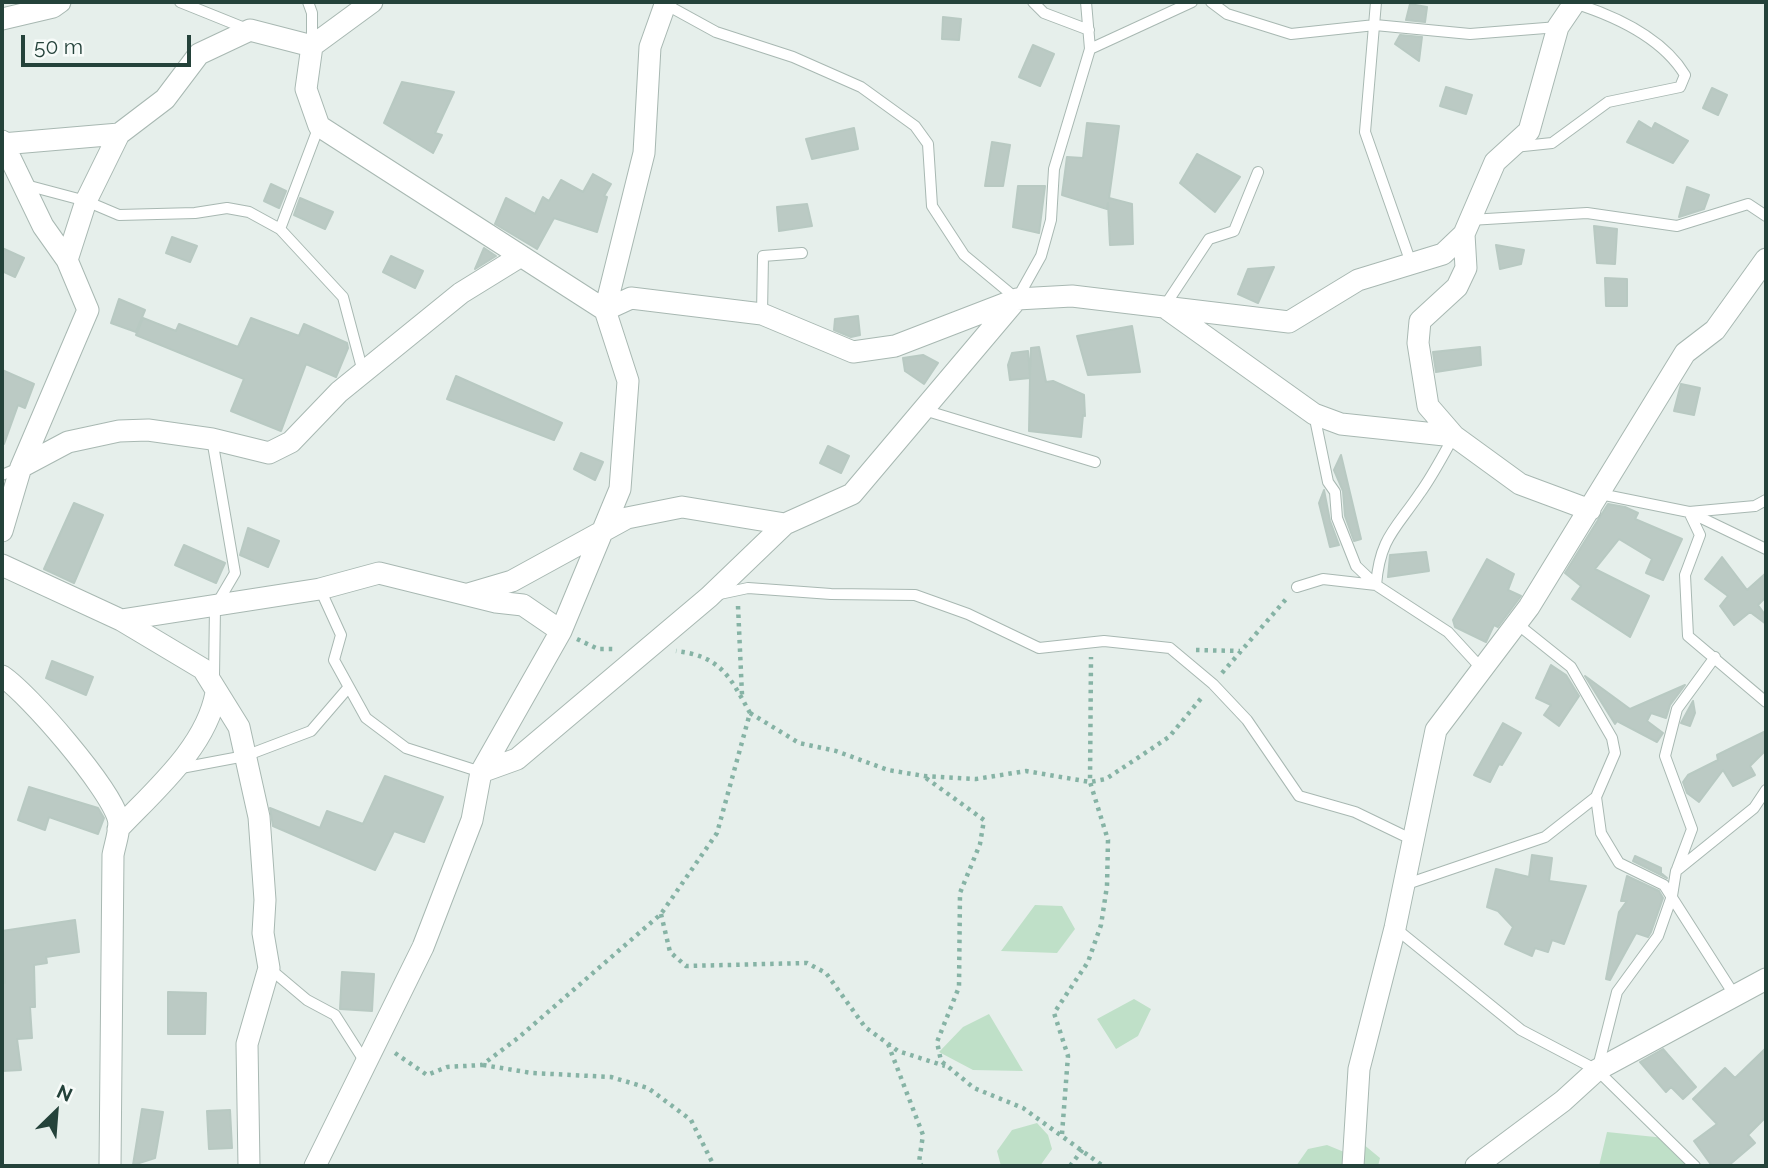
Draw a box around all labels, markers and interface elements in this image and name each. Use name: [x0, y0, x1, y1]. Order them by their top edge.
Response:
scale bar: [24, 21, 194, 65]
text: 50 m: [34, 34, 83, 59]
north arrow: [21, 1077, 91, 1147]
text: N: [54, 1080, 76, 1106]

